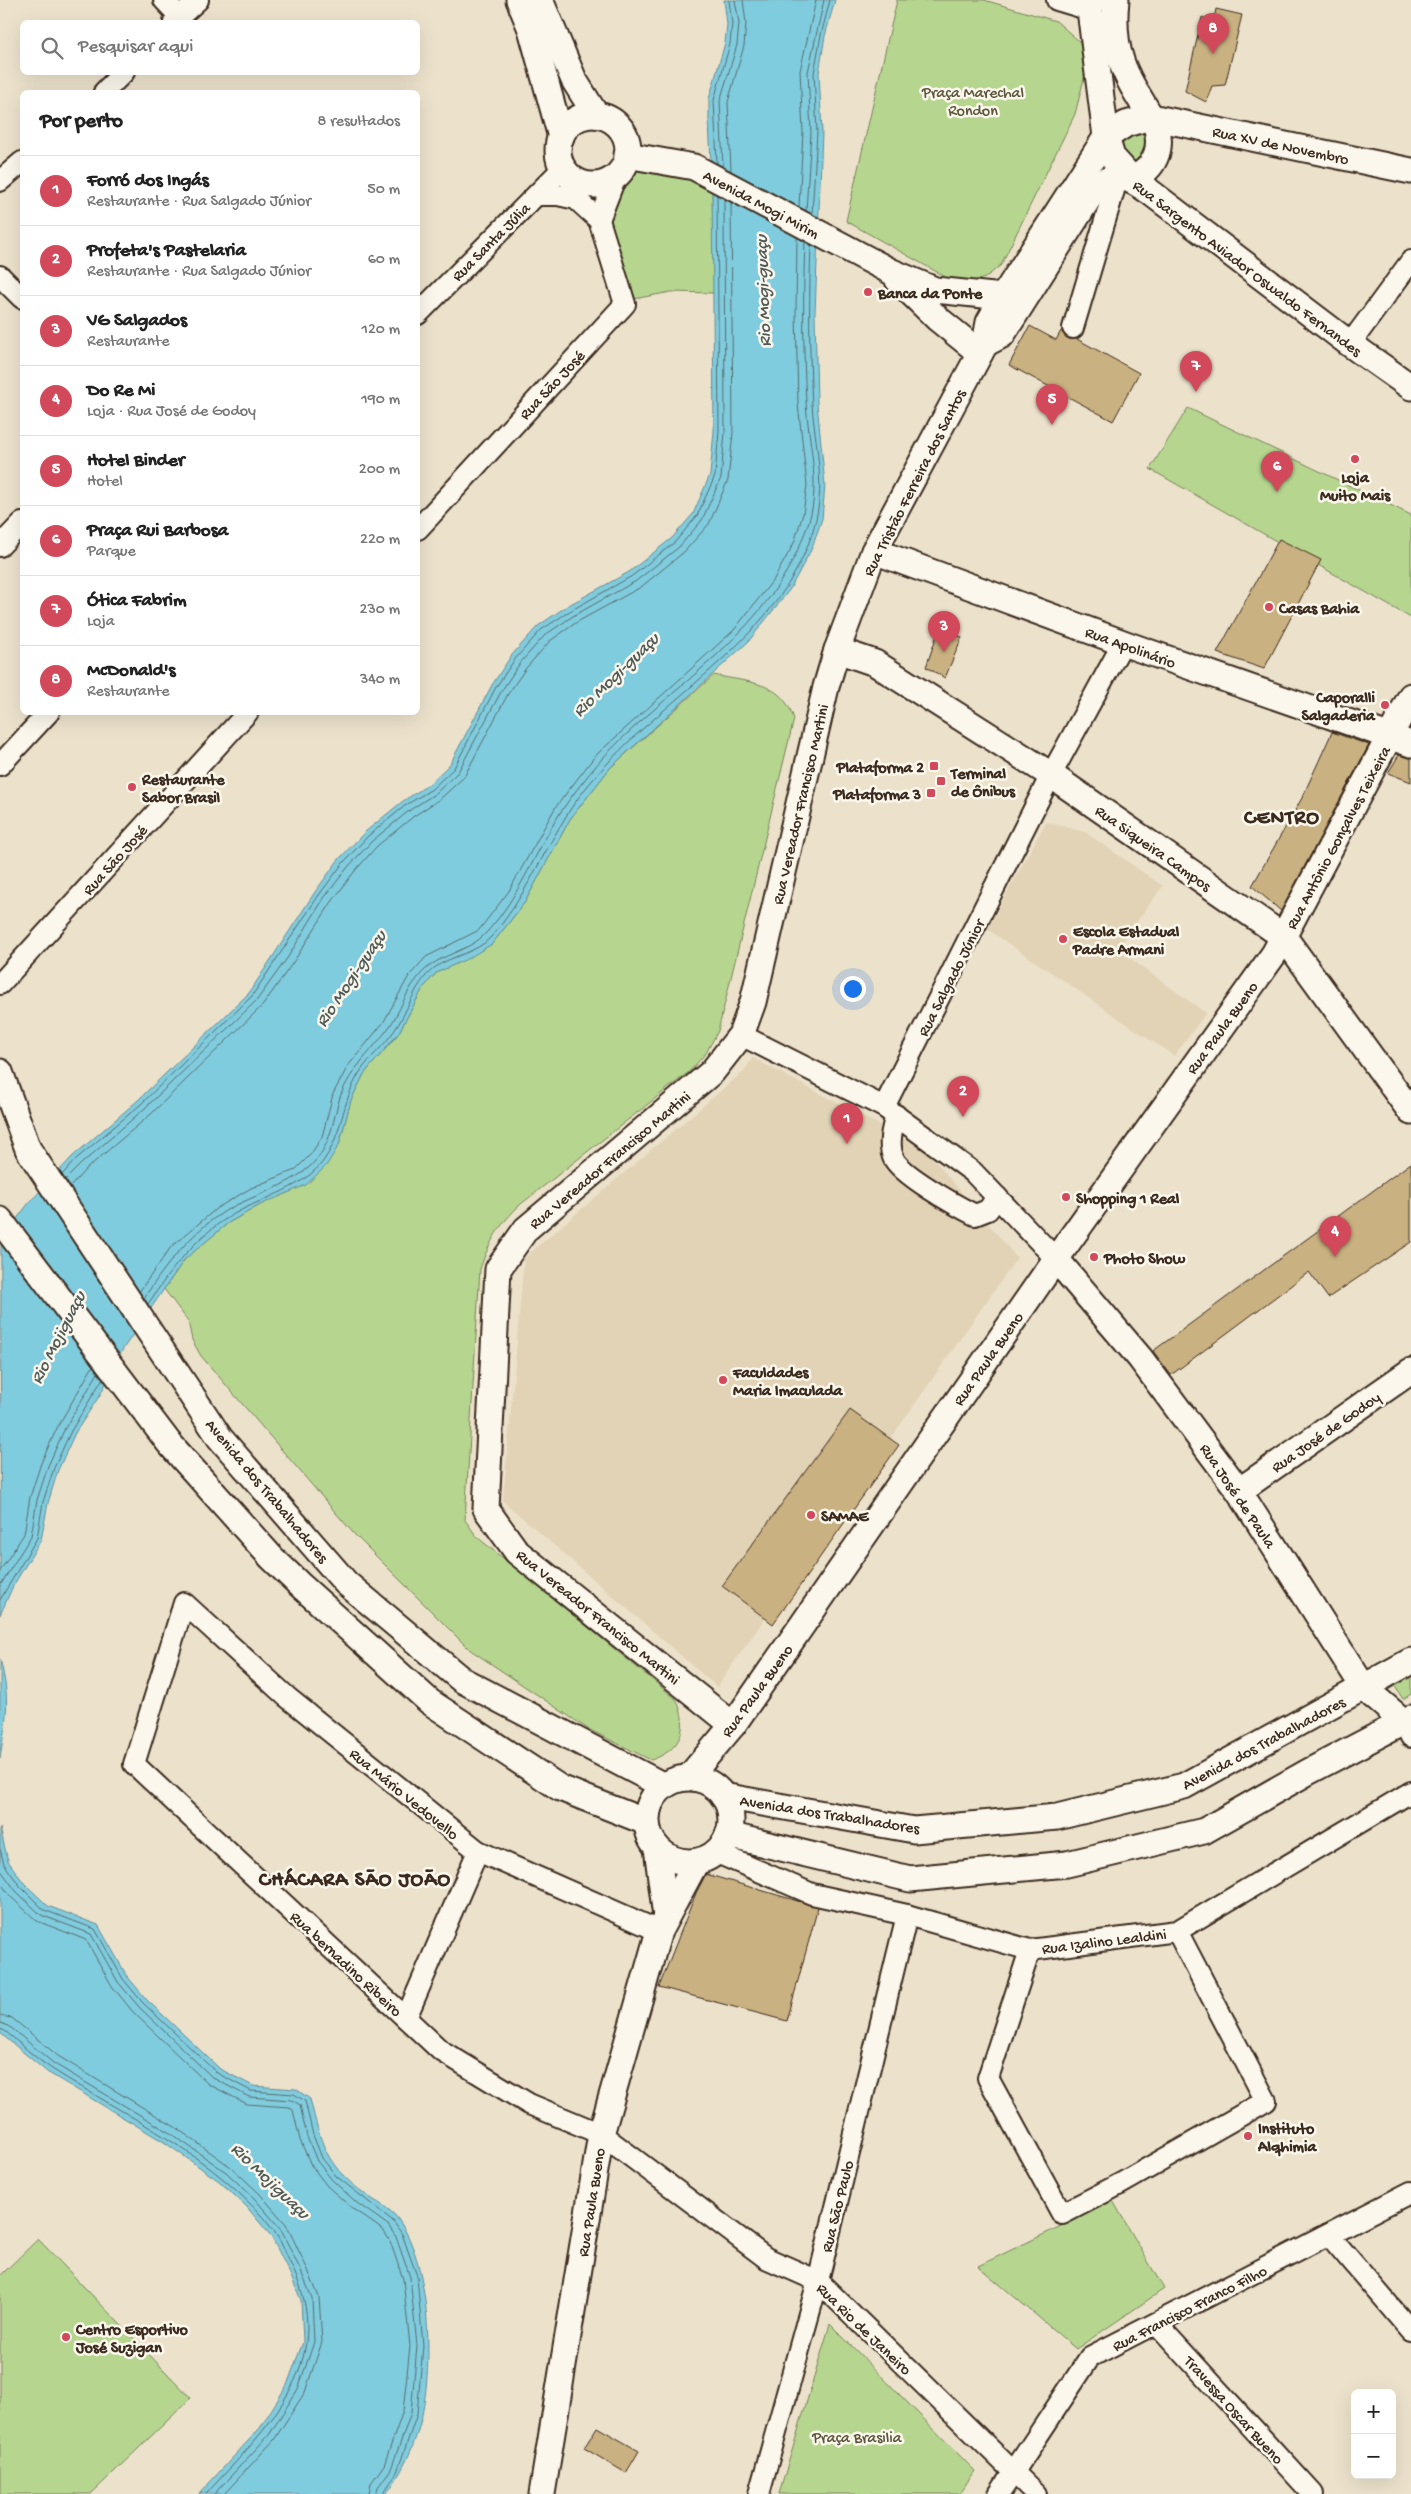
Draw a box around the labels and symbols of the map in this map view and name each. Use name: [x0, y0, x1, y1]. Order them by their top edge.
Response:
pin: 8: [1197, 13, 1229, 54]
park label: Praça Marechal Rondon: [921, 85, 1024, 122]
street label: Rua XV de Novembro: [1210, 124, 1350, 171]
street label: Avenida Mogi Mirim: [699, 167, 822, 245]
street label: Rua Sargento Aviador Oswaldo Fernandes: [1128, 177, 1365, 363]
street label: Rua Santa Júlia: [449, 199, 537, 287]
water label: Rio Mogi-guaçu: [752, 233, 777, 347]
marker: Banca da Ponte: [862, 286, 874, 298]
place label: Banca da Ponte: [877, 286, 983, 305]
street label: Rua São José: [517, 347, 591, 425]
pin: 7: [1180, 351, 1212, 392]
pin: 5: [1036, 384, 1068, 425]
street label: Rua Tristão Ferreira dos Santos: [861, 386, 972, 580]
pin: 6: [1261, 451, 1293, 492]
marker: Loja Muito Mais: [1349, 453, 1361, 465]
place label: Loja Muito Mais: [1320, 470, 1391, 507]
marker: Casas Bahia: [1263, 601, 1275, 613]
place label: Casas Bahia: [1278, 601, 1360, 620]
pin: 3: [928, 611, 960, 652]
street label: Rua Apolinário: [1082, 624, 1178, 674]
water label: Rio Mogi-guaçu: [569, 628, 665, 722]
place label: Caporalli Salgaderia: [1302, 690, 1376, 727]
marker: Caporalli Salgaderia: [1379, 699, 1391, 711]
street label: Rua Vereador Francisco Martini: [770, 703, 835, 907]
street label: Rua Antônio Gonçalves Teixeira: [1284, 743, 1397, 934]
place label: Plataforma 2: [836, 759, 924, 779]
marker: Plataforma 2: [928, 760, 940, 772]
place label: Terminal de Ônibus: [949, 766, 1016, 803]
place label: Restaurante Sabor Brasil: [141, 772, 225, 809]
marker: Terminal de Ônibus: [935, 775, 947, 787]
marker: Restaurante Sabor Brasil: [126, 781, 138, 793]
place label: Plataforma 3: [832, 786, 921, 806]
marker: Plataforma 3: [925, 787, 937, 799]
street label: Rua Siqueira Campos: [1090, 803, 1215, 898]
district label: CENTRO: [1243, 807, 1320, 832]
street label: Rua São José: [80, 822, 154, 900]
street label: Rua Salgado Júnior: [915, 916, 991, 1040]
place label: Escola Estadual Padre Armani: [1072, 924, 1180, 961]
water label: Rio Mogi-guaçu: [312, 926, 393, 1032]
marker: Escola Estadual Padre Armani: [1057, 933, 1069, 945]
your location: [840, 976, 866, 1002]
street label: Rua Paula Bueno: [1184, 979, 1264, 1079]
pin: 2: [947, 1076, 979, 1117]
street label: Rua Vereador Francisco Martini: [527, 1089, 696, 1235]
pin: 1: [831, 1103, 863, 1144]
marker: Shopping 1 Real: [1060, 1191, 1072, 1203]
place label: Shopping 1 Real: [1076, 1191, 1180, 1210]
pin: 4: [1319, 1216, 1351, 1257]
marker: Photo Show: [1088, 1251, 1100, 1263]
place label: Photo Show: [1103, 1251, 1186, 1270]
water label: Rio Mojiguaçu: [27, 1287, 92, 1388]
street label: Rua Paula Bueno: [951, 1310, 1029, 1410]
place label: Faculdades Maria Imaculada: [732, 1365, 844, 1402]
marker: Faculdades Maria Imaculada: [717, 1374, 729, 1386]
street label: Rua José de Godoy: [1269, 1389, 1385, 1479]
street label: Avenida dos Trabalhadores: [200, 1417, 332, 1569]
street label: Rua José de Paula: [1194, 1441, 1279, 1554]
marker: SAMAE: [805, 1509, 817, 1521]
place label: SAMAE: [821, 1509, 869, 1528]
street label: Rua Vereador Francisco Martini: [511, 1547, 682, 1691]
street label: Rua Paula Bueno: [719, 1642, 799, 1742]
street label: Avenida dos Trabalhadores: [1180, 1694, 1350, 1796]
street label: Rua Mário Vedovello: [344, 1746, 461, 1846]
street label: Avenida dos Trabalhadores: [738, 1793, 922, 1840]
district label: CHÁCARA SÃO JOÃO: [258, 1868, 451, 1894]
street label: Rua bernadino Ribeiro: [285, 1909, 404, 2022]
street label: Rua Izalino Lealdini: [1041, 1926, 1168, 1961]
place label: Instituto Alqhimia: [1257, 2121, 1317, 2158]
marker: Instituto Alqhimia: [1242, 2130, 1254, 2142]
water label: Rio Mojiguaçu: [226, 2139, 314, 2226]
street label: Rua Paula Bueno: [575, 2147, 611, 2258]
street label: Rua São Paulo: [819, 2159, 860, 2255]
street label: Rua Francisco Franco Filho: [1110, 2263, 1271, 2357]
street label: Rua Rio de Janeiro: [811, 2280, 914, 2381]
place label: Centro Esportivo José Suzigan: [75, 2322, 189, 2359]
marker: Centro Esportivo José Suzigan: [60, 2331, 72, 2343]
street label: Travessa Oscar Bueno: [1178, 2352, 1286, 2470]
park label: Praça Brasilia: [811, 2430, 903, 2449]

